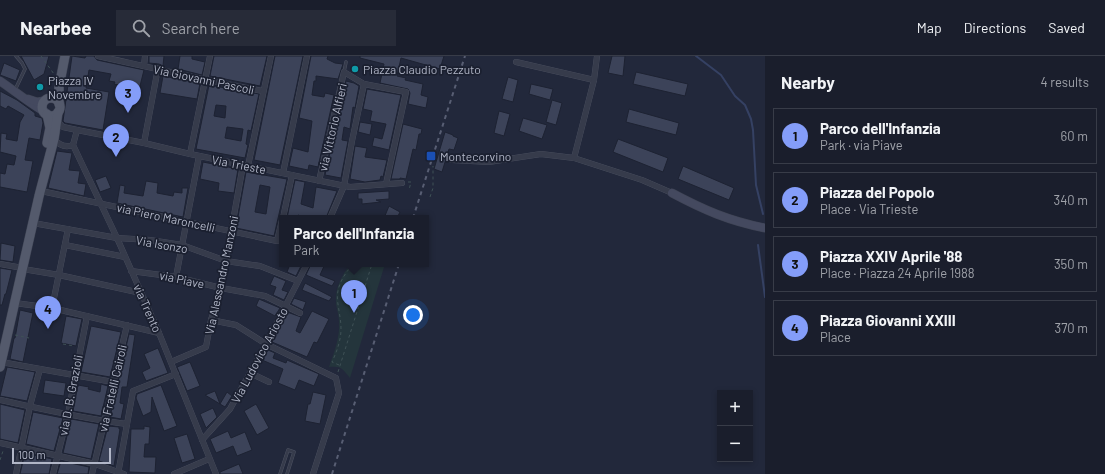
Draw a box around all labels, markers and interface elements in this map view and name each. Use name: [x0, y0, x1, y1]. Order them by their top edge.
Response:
search box: [116, 10, 396, 46]
text: Nearbee: [20, 16, 92, 39]
icon: search: [130, 17, 152, 39]
text: Search here: [162, 19, 240, 37]
text: Map: [917, 19, 942, 36]
text: Directions: [964, 19, 1026, 36]
text: Saved: [1048, 19, 1085, 36]
street label: Via Giovanni Pascoli: [152, 61, 256, 97]
place label: Piazza Claudio Pezzuto: [363, 62, 481, 76]
marker: Piazza Claudio Pezzuto: [350, 64, 360, 74]
text: Nearby: [781, 72, 835, 92]
place label: Piazza IV Novembre: [48, 73, 101, 101]
text: 4 results: [1041, 74, 1089, 90]
pin: 3: [115, 80, 141, 113]
marker: Piazza IV Novembre: [35, 82, 45, 92]
street label: via Vittorio Alfieri: [315, 82, 349, 172]
text: Parco dell'Infanzia: [820, 119, 941, 137]
pin: 2: [103, 124, 129, 157]
text: 1: [793, 128, 797, 144]
text: 60 m: [1061, 128, 1088, 144]
text: Park · via Piave: [820, 137, 903, 153]
place label: Montecorvino: [440, 149, 511, 163]
marker: Montecorvino: [425, 150, 437, 162]
street label: Via Trieste: [211, 152, 267, 176]
text: Piazza del Popolo: [820, 183, 934, 201]
text: 2: [791, 192, 799, 208]
text: 340 m: [1053, 192, 1088, 208]
street label: via Piero Maroncelli: [116, 200, 216, 234]
text: Place · Via Trieste: [820, 201, 918, 217]
street label: Via Alessandro Manzoni: [202, 214, 240, 336]
popup: [279, 215, 429, 267]
text: Parco dell'Infanzia: [294, 224, 414, 242]
street label: Via Isonzo: [135, 233, 189, 255]
text: Park: [294, 242, 319, 258]
text: Piazza XXIV Aprile '88: [820, 247, 962, 265]
text: 3: [791, 256, 799, 272]
text: 350 m: [1054, 256, 1088, 272]
text: Place · Piazza 24 Aprile 1988: [820, 265, 975, 281]
street label: via Piave: [158, 267, 206, 291]
pin: 1: [341, 280, 367, 313]
street label: via Trento: [131, 282, 165, 334]
pin: 4: [35, 296, 61, 329]
street label: Via Ludovico Ariosto: [228, 305, 290, 405]
your location: [403, 305, 423, 325]
text: Piazza Giovanni XXIII: [820, 311, 956, 329]
text: 4: [791, 320, 799, 336]
text: 370 m: [1054, 320, 1088, 336]
text: Place: [820, 329, 851, 345]
street label: via Fratelli Cairoli: [95, 343, 129, 433]
street label: via D. B. Grazioli: [55, 353, 85, 437]
map controls: [717, 390, 753, 462]
button: +: [717, 390, 753, 426]
button: −: [717, 426, 753, 462]
scale bar: [12, 446, 111, 465]
text: 100 m: [18, 448, 46, 461]

